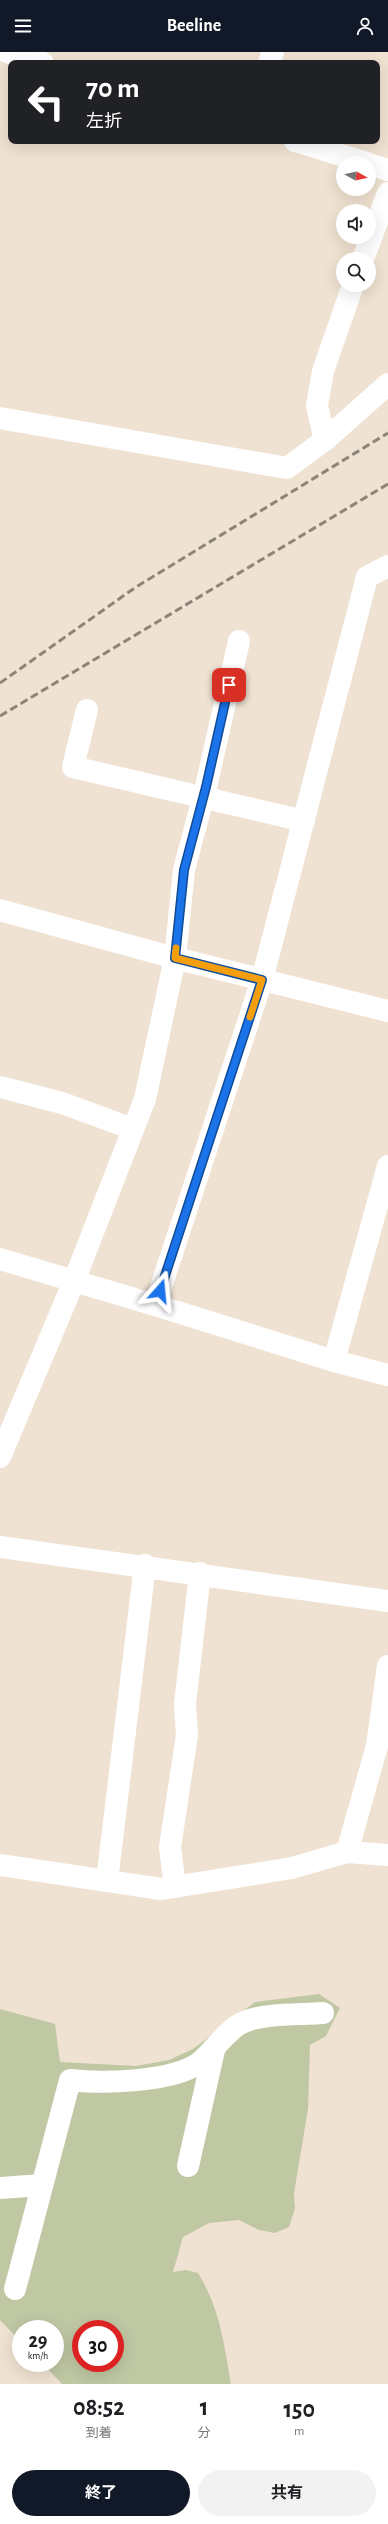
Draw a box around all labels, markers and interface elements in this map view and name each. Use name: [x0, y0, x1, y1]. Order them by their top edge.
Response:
icon: menu: [12, 15, 34, 37]
icon: person: [354, 15, 376, 37]
text: Beeline: [167, 17, 221, 35]
text: 70 m: [86, 75, 140, 103]
icon: left: [20, 76, 72, 128]
text: 左折: [86, 113, 122, 131]
north arrow: [336, 156, 376, 196]
map controls: [336, 156, 376, 292]
button: sound: [336, 204, 376, 244]
button: search: [336, 252, 376, 292]
pin: [212, 668, 246, 702]
icon: arrive: [218, 674, 240, 696]
position arrow: [139, 1270, 181, 1312]
speed limit sign: 30: [72, 2320, 124, 2372]
text: 29: [28, 2331, 48, 2351]
text: km/h: [28, 2351, 48, 2361]
text: 08:52: [73, 2396, 125, 2420]
text: 1: [200, 2396, 208, 2420]
text: 150: [283, 2398, 315, 2422]
text: m: [294, 2425, 304, 2438]
text: 到着: [86, 2427, 112, 2440]
text: 分: [197, 2427, 211, 2440]
button: 終了: [12, 2470, 190, 2516]
button: 共有: [198, 2470, 376, 2516]

